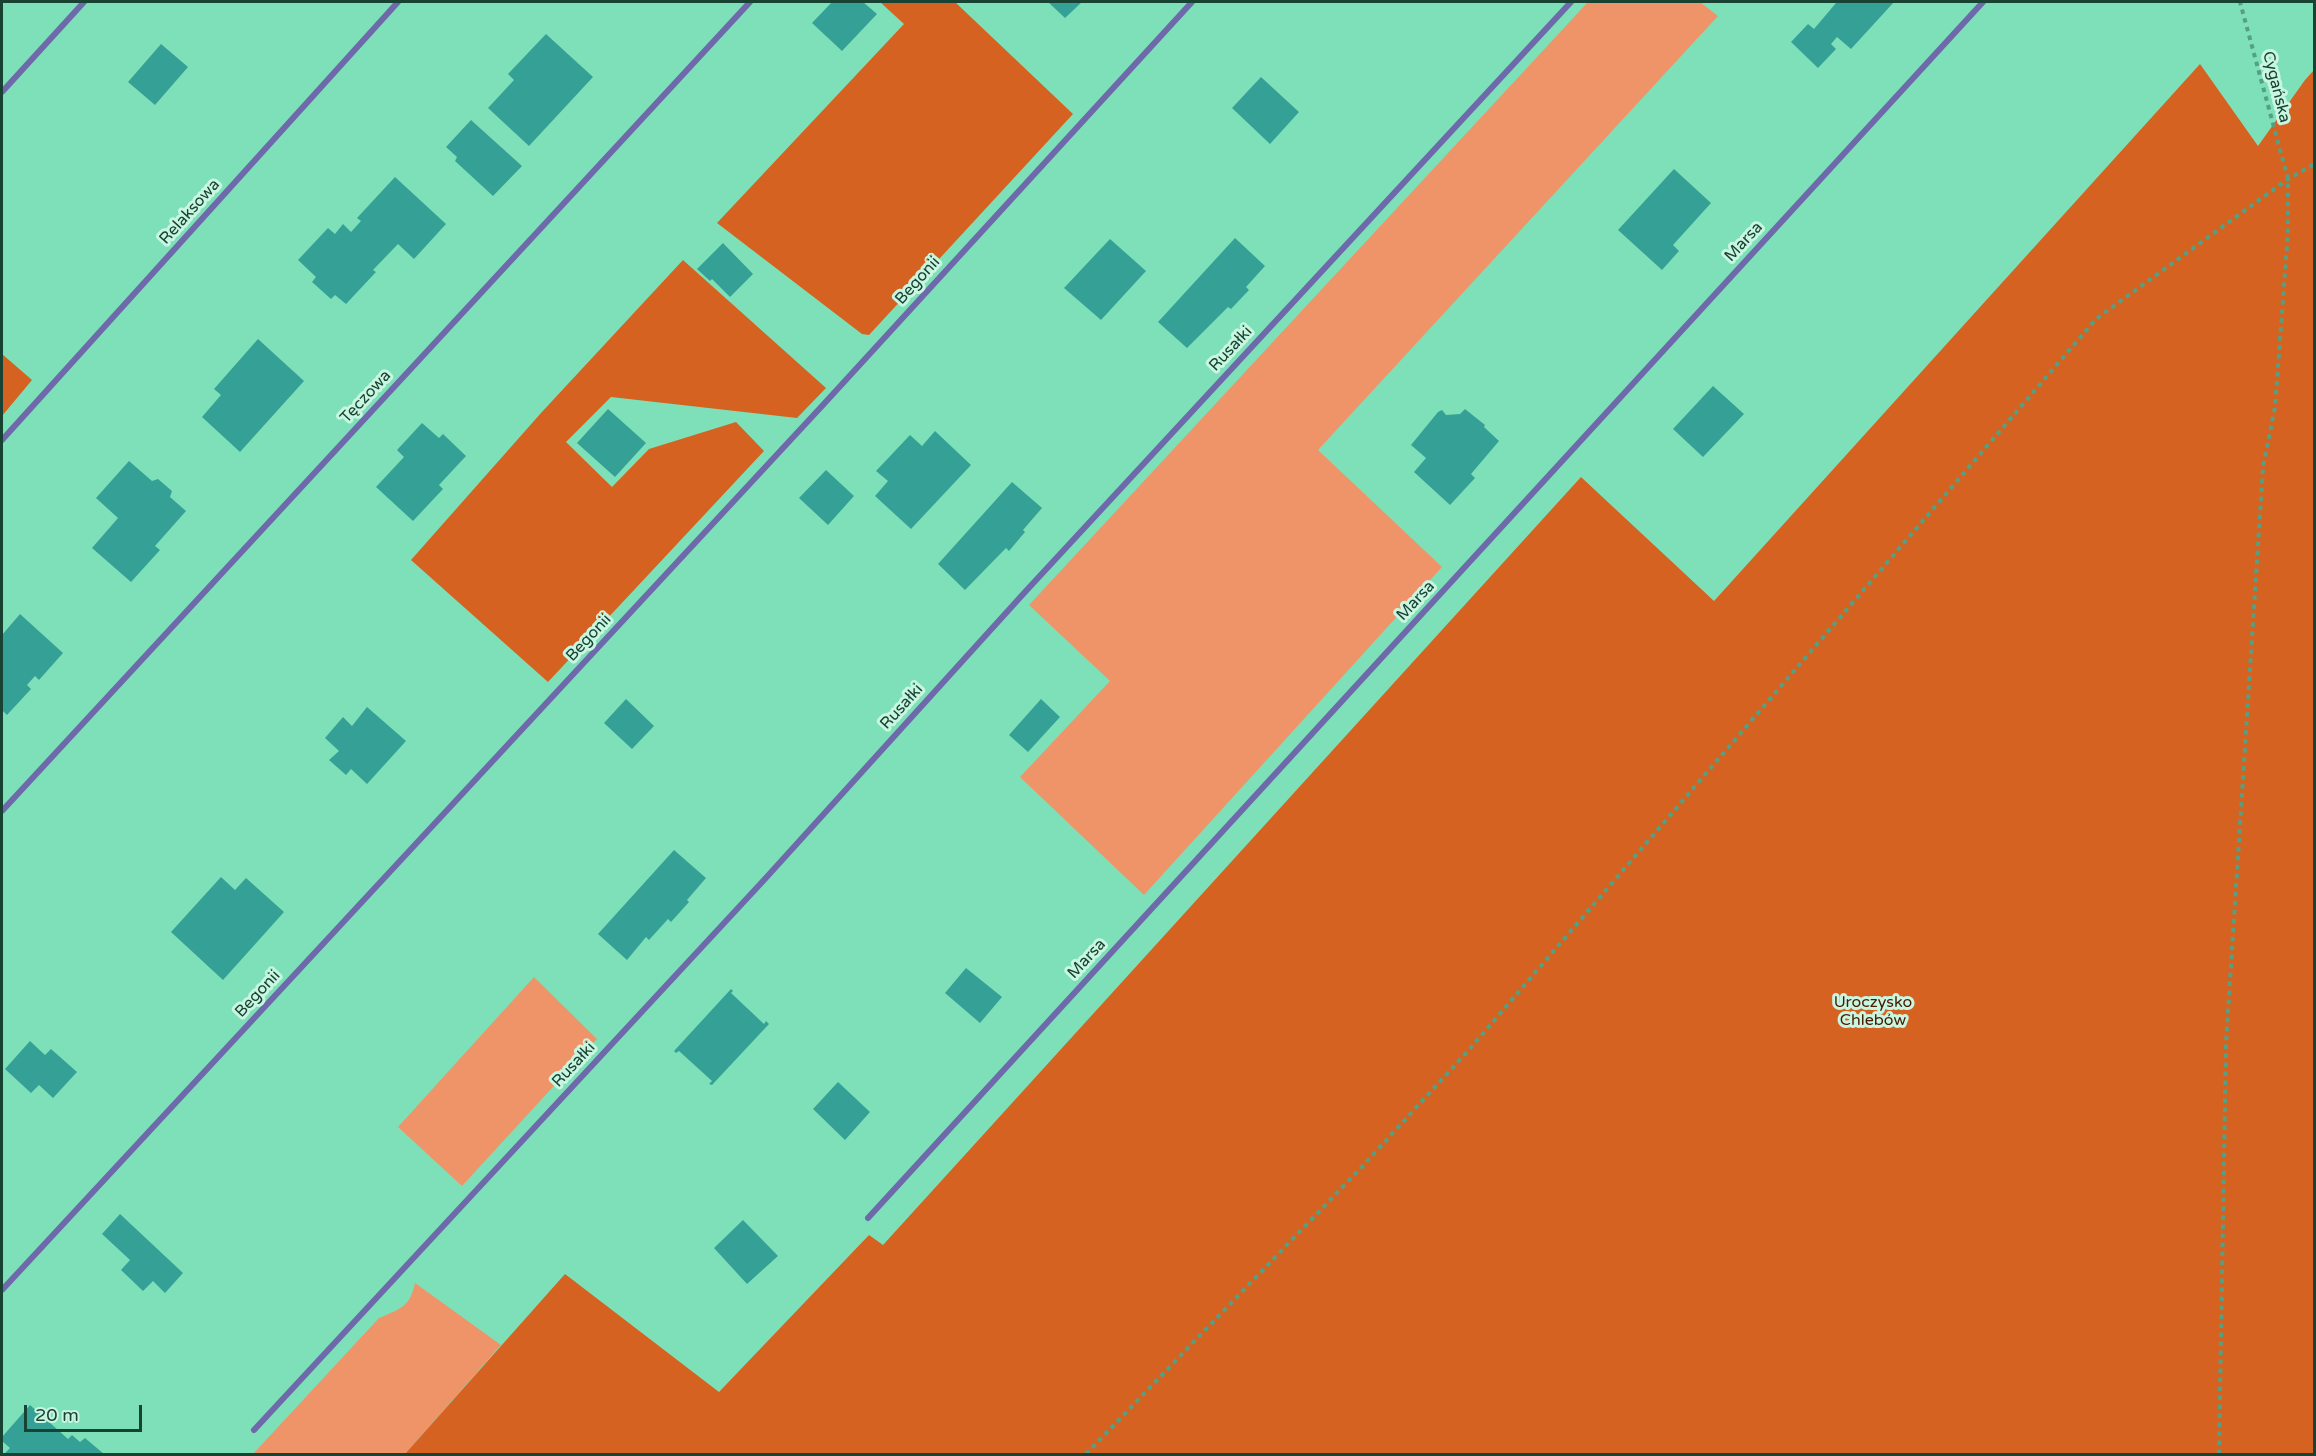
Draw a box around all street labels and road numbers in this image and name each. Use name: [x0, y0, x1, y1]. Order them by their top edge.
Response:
street label: Cygańska: [2258, 49, 2294, 125]
street label: Relaksowa: [156, 176, 224, 248]
street label: Marsa: [1721, 218, 1767, 266]
street label: Begonii: [892, 253, 944, 309]
street label: Rusałki: [1205, 322, 1257, 376]
street label: Tęczowa: [337, 367, 395, 427]
street label: Marsa: [1393, 577, 1439, 625]
street label: Begonii: [562, 610, 616, 666]
street label: Rusałki: [877, 680, 927, 734]
street label: Marsa: [1064, 935, 1110, 983]
street label: Begonii: [231, 966, 285, 1022]
street label: Rusałki: [548, 1038, 600, 1092]

